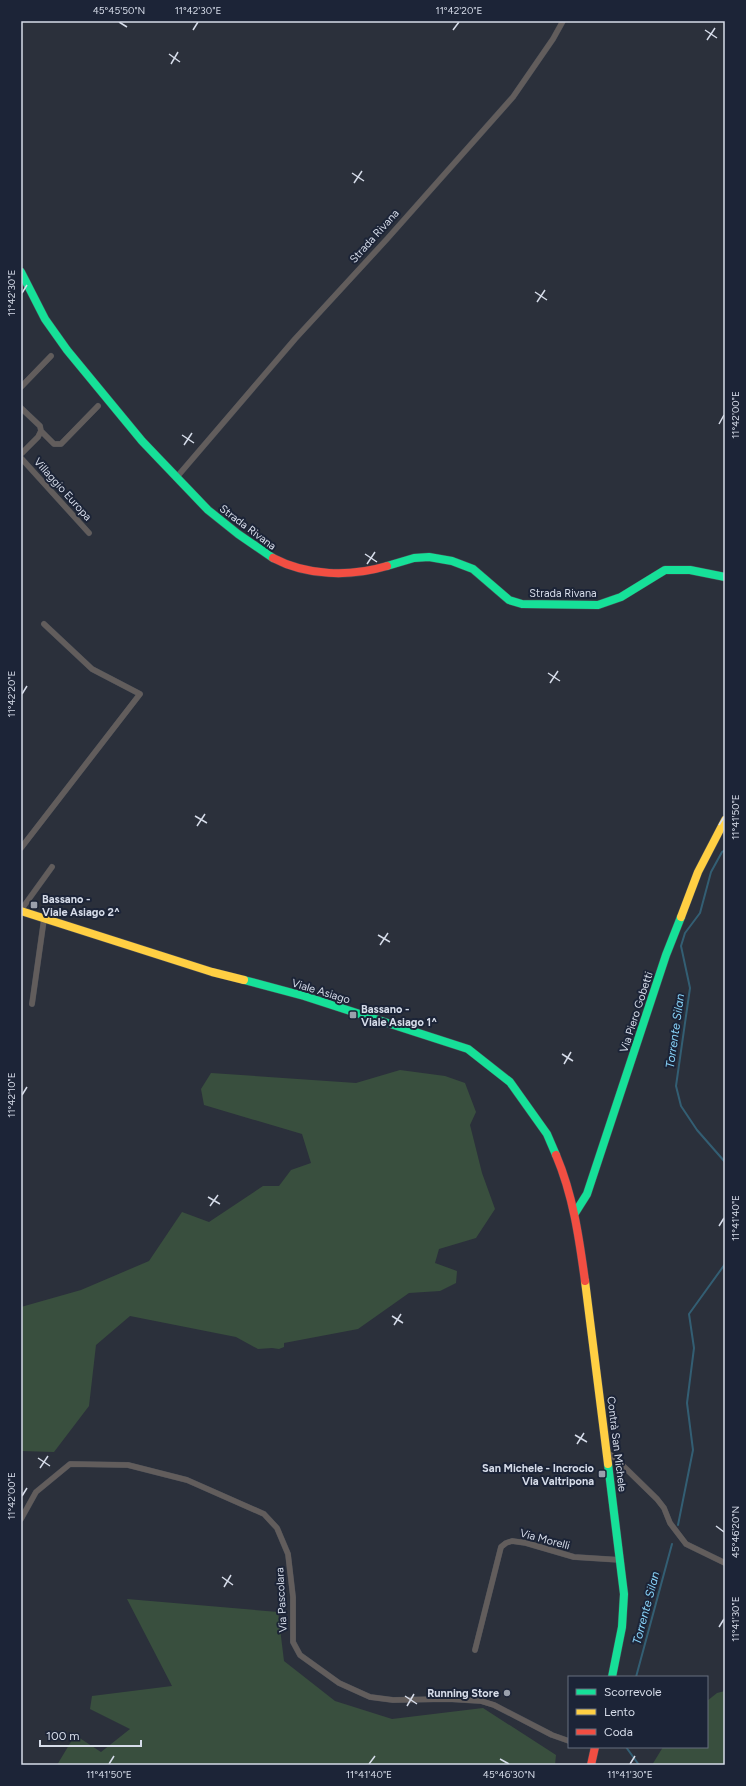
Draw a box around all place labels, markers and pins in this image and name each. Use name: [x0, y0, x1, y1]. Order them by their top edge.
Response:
place label: Bassano - Viale Asiago 2^: [42, 893, 120, 919]
marker: Bassano - Viale Asiago 2^: [29, 900, 39, 910]
place label: Bassano - Viale Asiago 1^: [361, 1003, 437, 1029]
marker: Bassano - Viale Asiago 1^: [348, 1010, 358, 1020]
place label: San Michele - Incrocio Via Valtripona: [482, 1462, 595, 1488]
marker: San Michele - Incrocio Via Valtripona: [597, 1469, 607, 1479]
place label: Running Store: [427, 1687, 499, 1700]
marker: Running Store: [502, 1688, 512, 1698]

